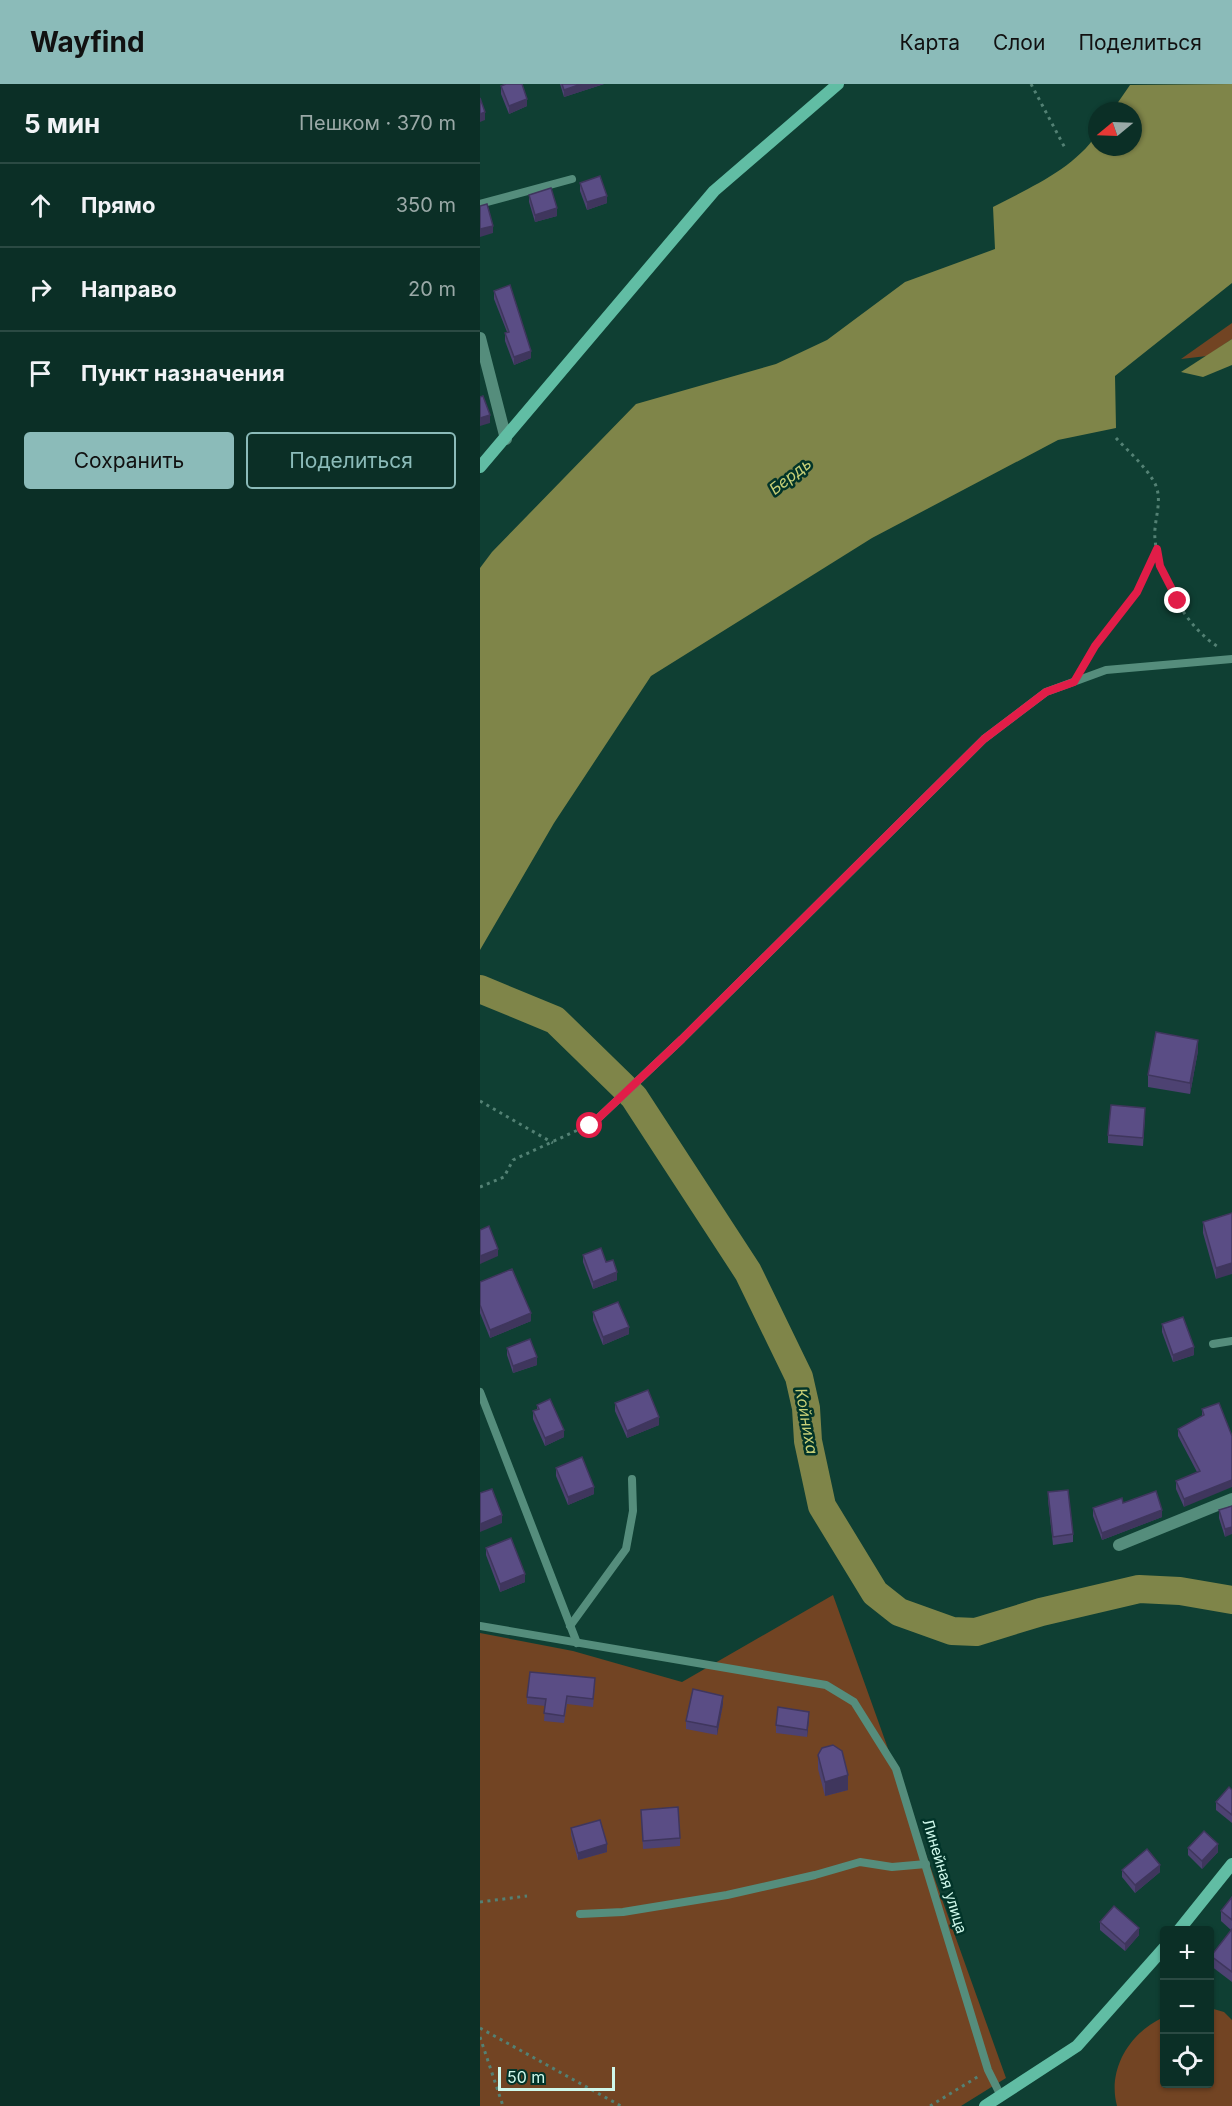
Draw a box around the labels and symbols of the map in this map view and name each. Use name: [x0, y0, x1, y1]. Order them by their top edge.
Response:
north arrow: [1088, 102, 1142, 156]
water label: Бердь: [765, 453, 815, 499]
route end: [1164, 587, 1190, 613]
route start: [576, 1112, 602, 1138]
water label: Койниха: [791, 1386, 823, 1456]
street label: Линейная улица: [919, 1816, 971, 1936]
scale bar: [498, 2064, 615, 2092]

